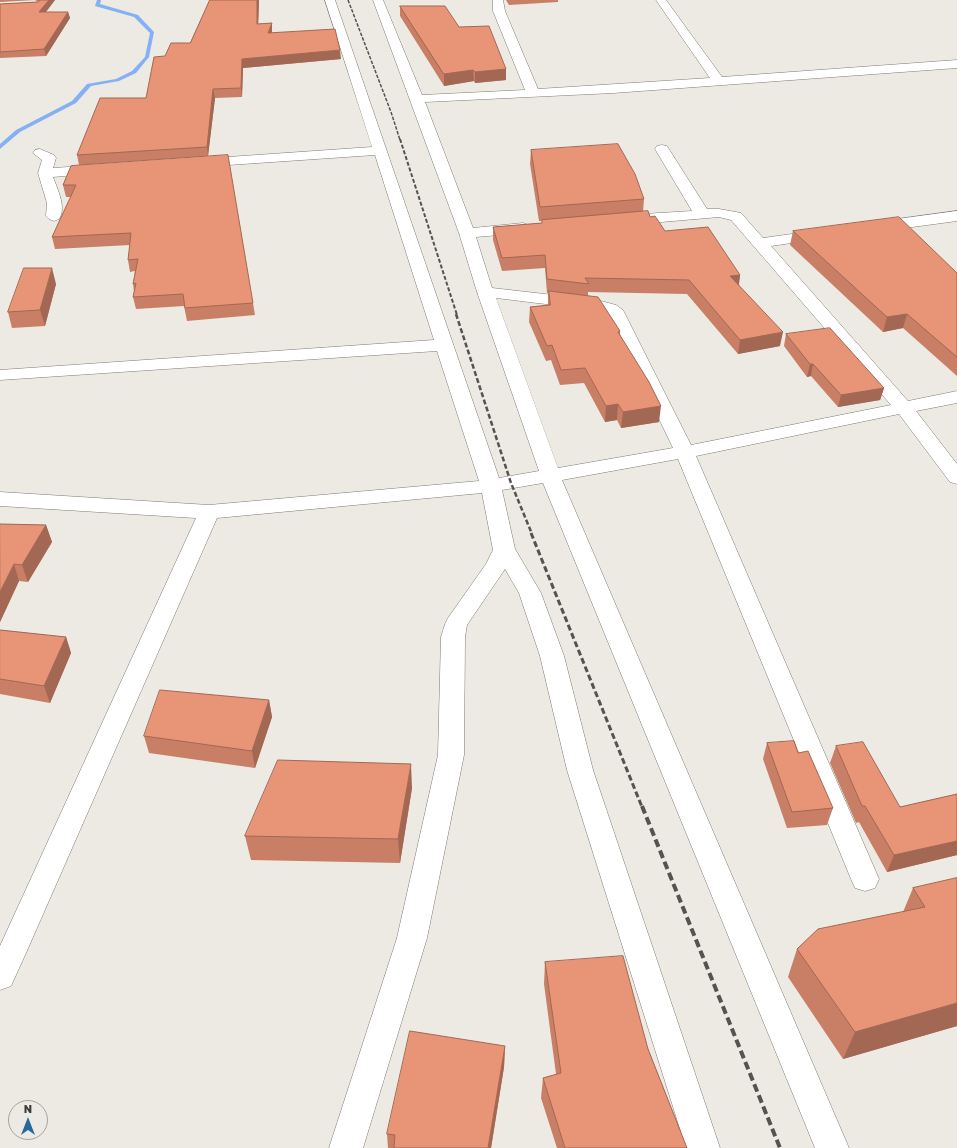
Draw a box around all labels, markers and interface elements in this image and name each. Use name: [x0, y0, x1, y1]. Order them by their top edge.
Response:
north arrow: [8, 1100, 48, 1140]
text: N: [24, 1102, 32, 1115]

